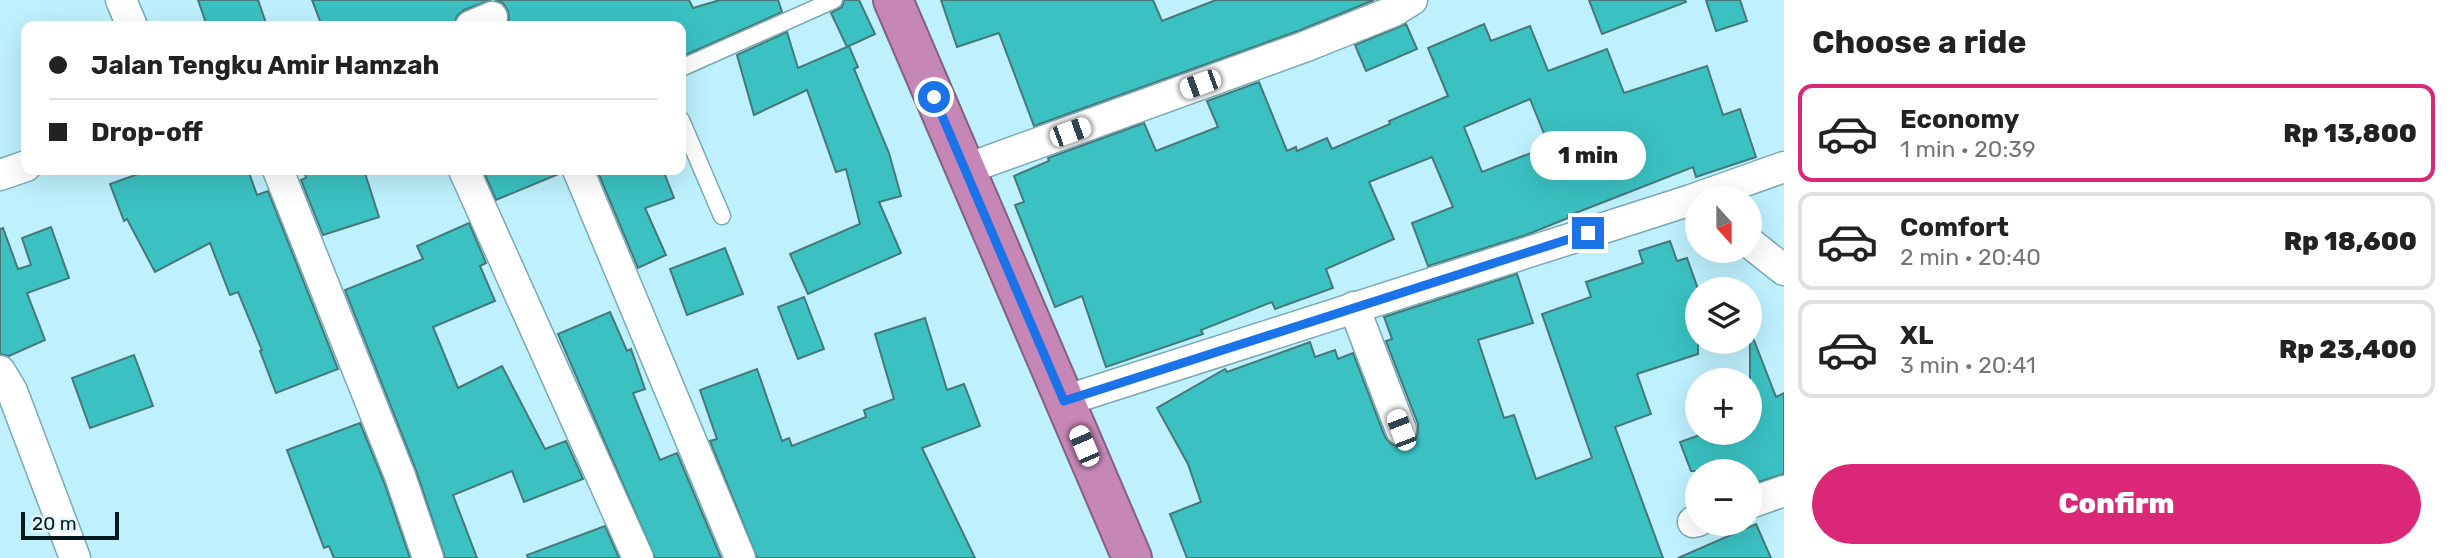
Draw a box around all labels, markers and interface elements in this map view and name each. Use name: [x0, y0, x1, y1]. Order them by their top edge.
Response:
text: Choose a ride: [1812, 23, 2026, 61]
text: Jalan Tengku Amir Hamzah: [91, 50, 439, 81]
car: [1177, 67, 1224, 101]
route start: [918, 81, 950, 113]
icon: car: [1816, 102, 1879, 165]
text: Economy: [1900, 104, 2019, 135]
car: [1047, 115, 1094, 149]
text: Drop-off: [91, 117, 203, 148]
text: Rp 13,800: [2283, 118, 2417, 149]
callout: 1 min: [1530, 132, 1646, 180]
text: 1 min · 20:39: [1900, 135, 2036, 163]
text: 1 min: [1558, 141, 1618, 169]
north arrow: [1685, 186, 1762, 262]
map controls: [1685, 186, 1762, 536]
icon: car: [1816, 210, 1879, 273]
text: Comfort: [1900, 212, 2009, 243]
route end: [1572, 217, 1604, 249]
text: Rp 18,600: [2284, 226, 2417, 257]
text: 2 min · 20:40: [1900, 243, 2041, 271]
button: layers: [1685, 277, 1762, 354]
icon: car: [1816, 318, 1879, 381]
text: XL: [1900, 320, 1933, 351]
text: Rp 23,400: [2279, 334, 2417, 365]
text: 3 min · 20:41: [1900, 351, 2036, 379]
button: +: [1685, 368, 1762, 445]
car: [1384, 407, 1419, 453]
car: [1067, 423, 1102, 469]
button: −: [1685, 459, 1762, 536]
button: Confirm: [1812, 464, 2421, 544]
scale bar: [21, 509, 119, 541]
text: 20 m: [32, 512, 77, 535]

